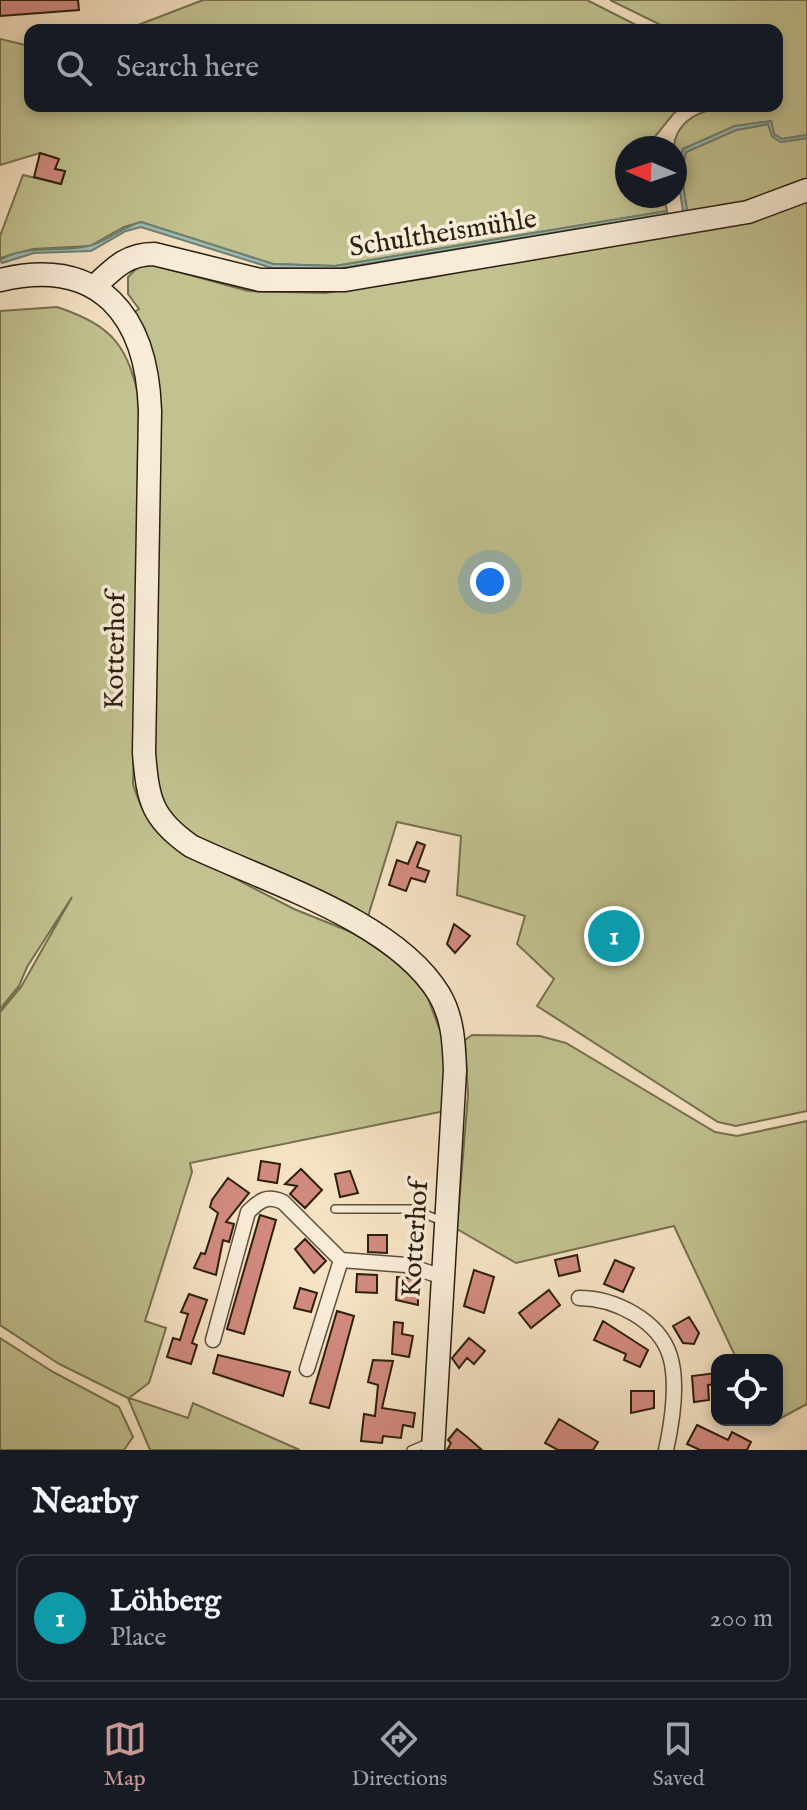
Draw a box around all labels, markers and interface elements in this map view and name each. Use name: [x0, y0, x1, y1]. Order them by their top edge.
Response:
search box: [24, 24, 783, 112]
icon: search: [52, 46, 96, 90]
text: Search here: [116, 49, 259, 87]
north arrow: [615, 136, 687, 208]
street label: Schultheismühle: [347, 202, 539, 266]
your location: [470, 562, 510, 602]
street label: Kotterhof: [97, 587, 135, 710]
pin: 1: [588, 906, 640, 966]
street label: Kotterhof: [394, 1174, 438, 1299]
map controls: [711, 1354, 783, 1426]
button: locate: [711, 1354, 783, 1426]
text: Nearby: [32, 1481, 138, 1524]
text: Löhberg: [110, 1583, 221, 1621]
text: 1: [55, 1602, 65, 1635]
text: 200 m: [709, 1602, 773, 1635]
text: Place: [110, 1621, 166, 1654]
tab: Map: [103, 1717, 147, 1793]
tab: Directions: [352, 1717, 447, 1793]
tab: Saved: [652, 1717, 704, 1793]

